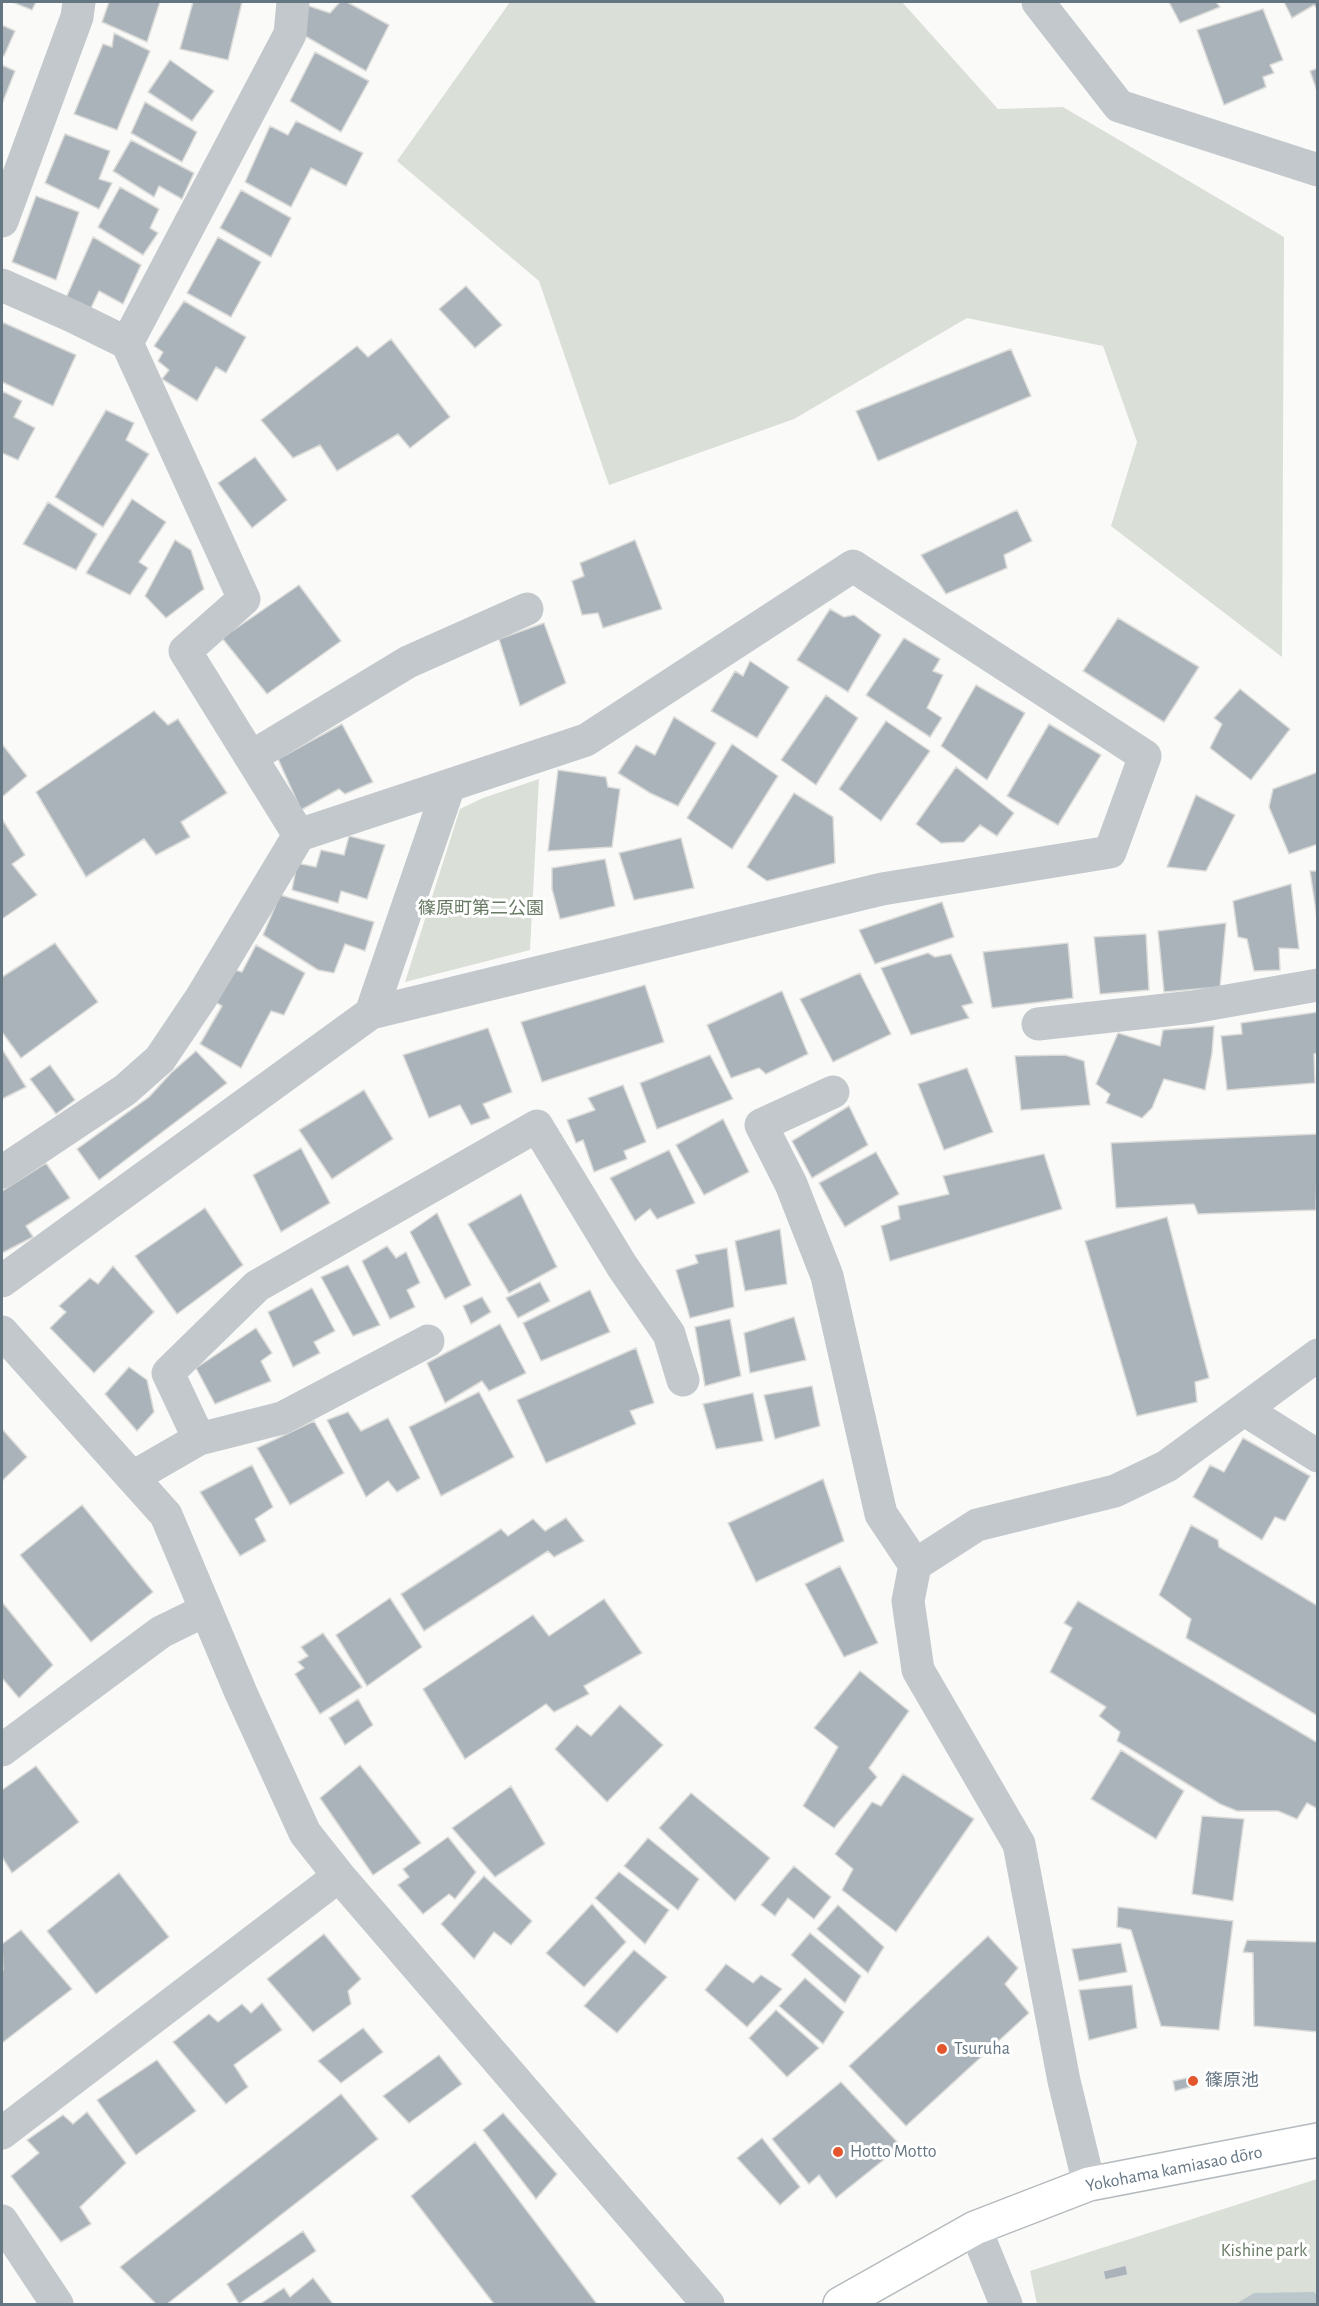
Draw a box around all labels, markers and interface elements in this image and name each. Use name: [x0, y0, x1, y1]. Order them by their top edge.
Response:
park label: 篠原町第二公園: [418, 898, 544, 920]
place label: Tsuruha: [954, 2038, 1010, 2060]
marker: Tsuruha: [935, 2042, 949, 2056]
place label: 篠原池: [1205, 2070, 1259, 2092]
marker: 篠原池: [1186, 2074, 1200, 2088]
place label: Hotto Motto: [850, 2141, 937, 2163]
street label: Yokohama kamiasao dōro: [1084, 2141, 1264, 2197]
marker: Hotto Motto: [831, 2145, 845, 2159]
park label: Kishine park: [1221, 2240, 1307, 2262]

